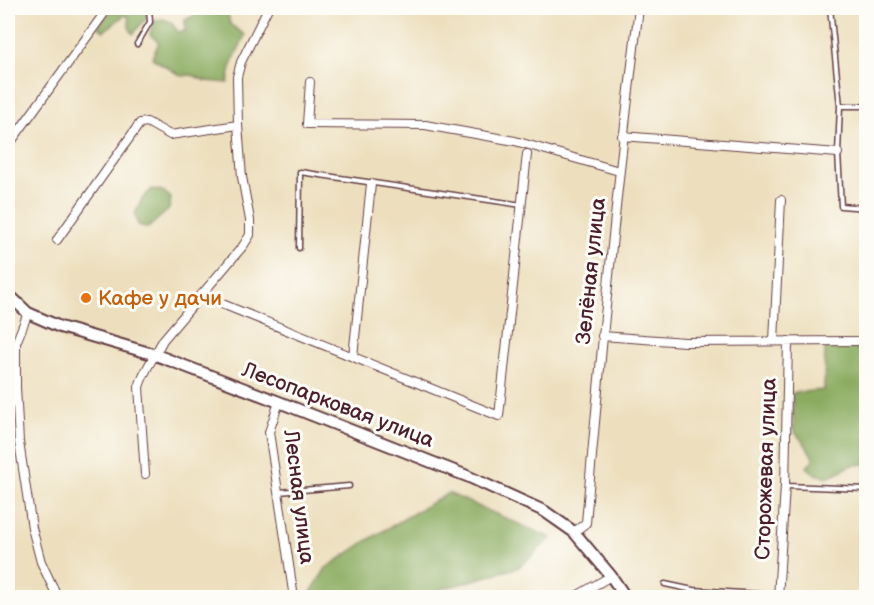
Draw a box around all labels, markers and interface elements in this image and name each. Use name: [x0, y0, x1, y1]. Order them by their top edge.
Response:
street label: Зелёная улица: [571, 196, 611, 346]
place label: Кафе у дачи: [98, 286, 222, 311]
marker: Кафе у дачи: [79, 291, 93, 305]
street label: Лесопарковая улица: [238, 357, 438, 453]
street label: Сторожевая улица: [750, 377, 782, 560]
street label: Лесная улица: [278, 427, 320, 566]

